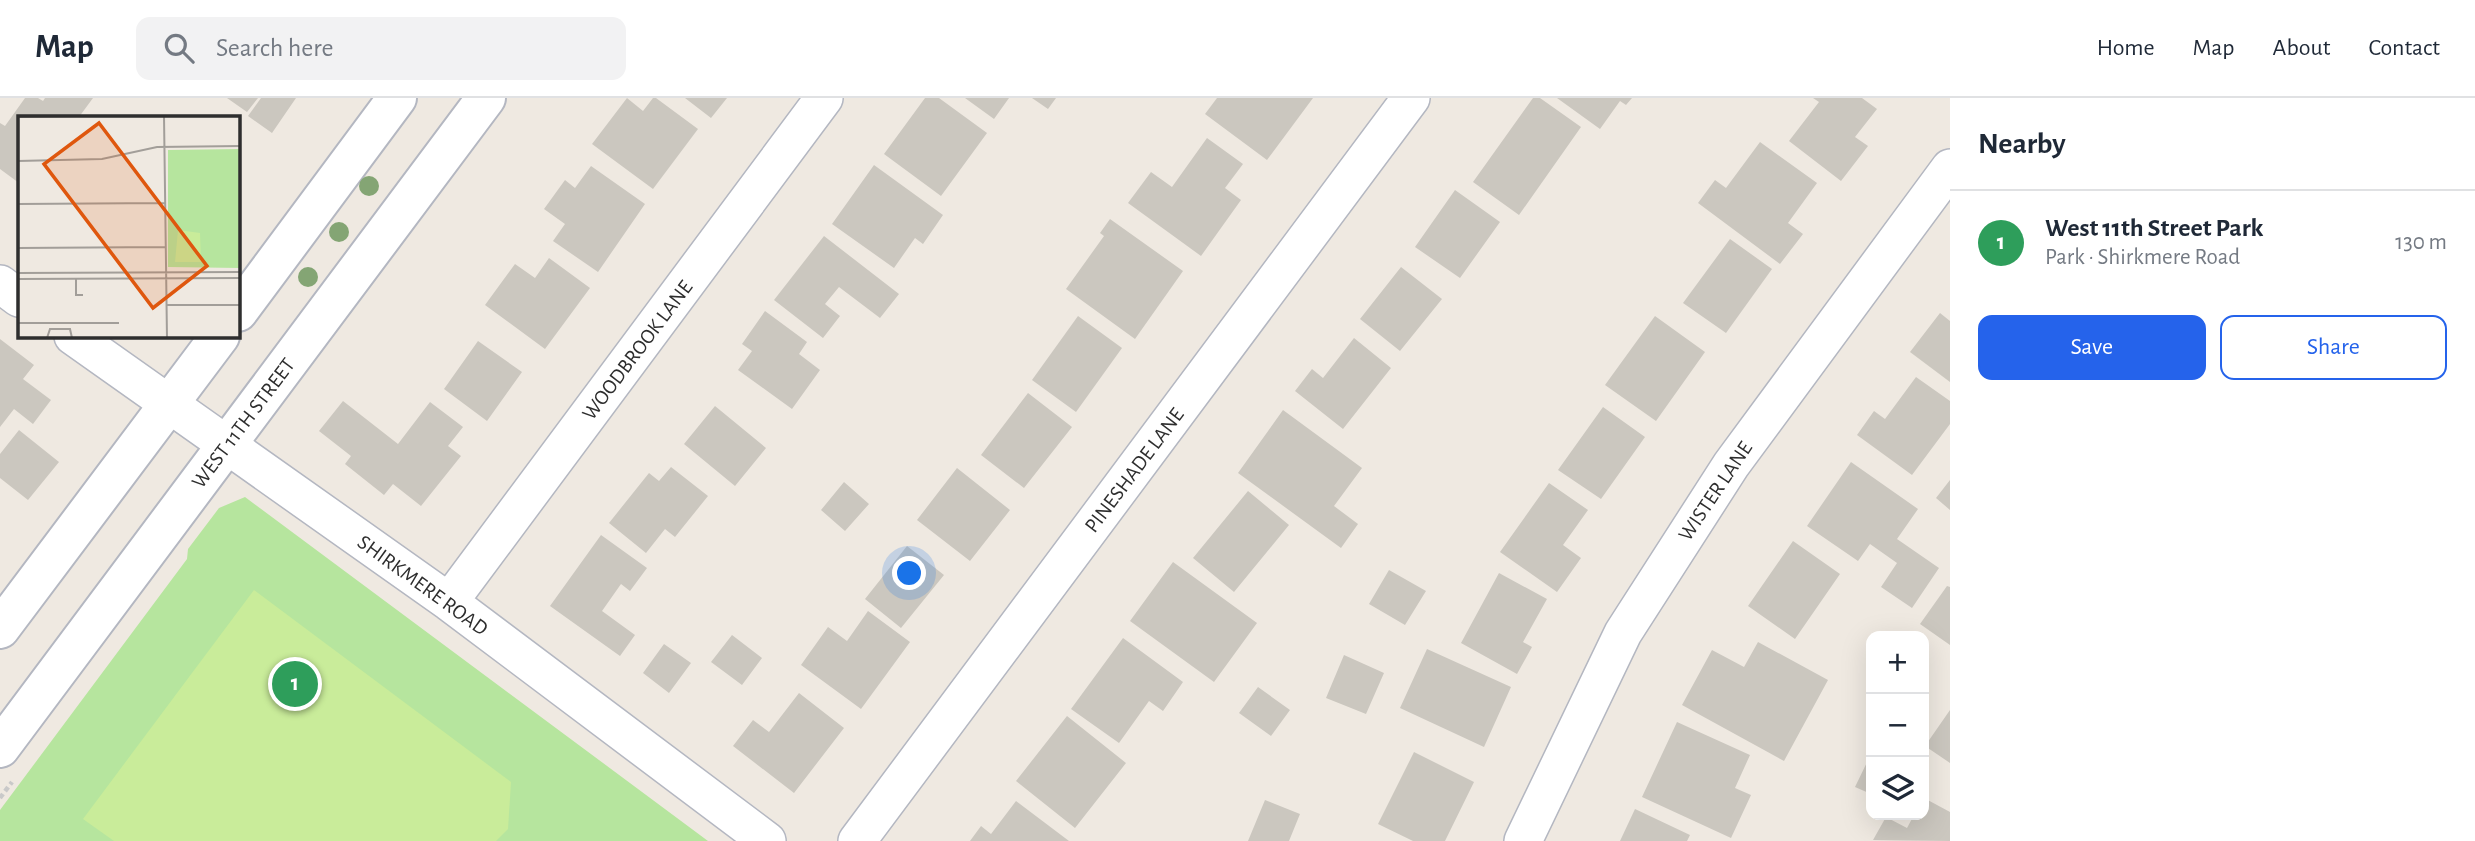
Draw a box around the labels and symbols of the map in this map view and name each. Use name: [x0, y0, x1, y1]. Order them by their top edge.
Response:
inset map: [18, 116, 240, 338]
street label: WOODBROOK LANE: [578, 277, 696, 424]
street label: WEST 11TH STREET: [188, 354, 299, 492]
street label: PINESHADE LANE: [1081, 404, 1188, 536]
street label: WISTER LANE: [1675, 438, 1756, 545]
street label: SHIRKMERE ROAD: [354, 531, 492, 640]
your location: [892, 556, 926, 590]
pin: 1: [272, 658, 318, 710]

